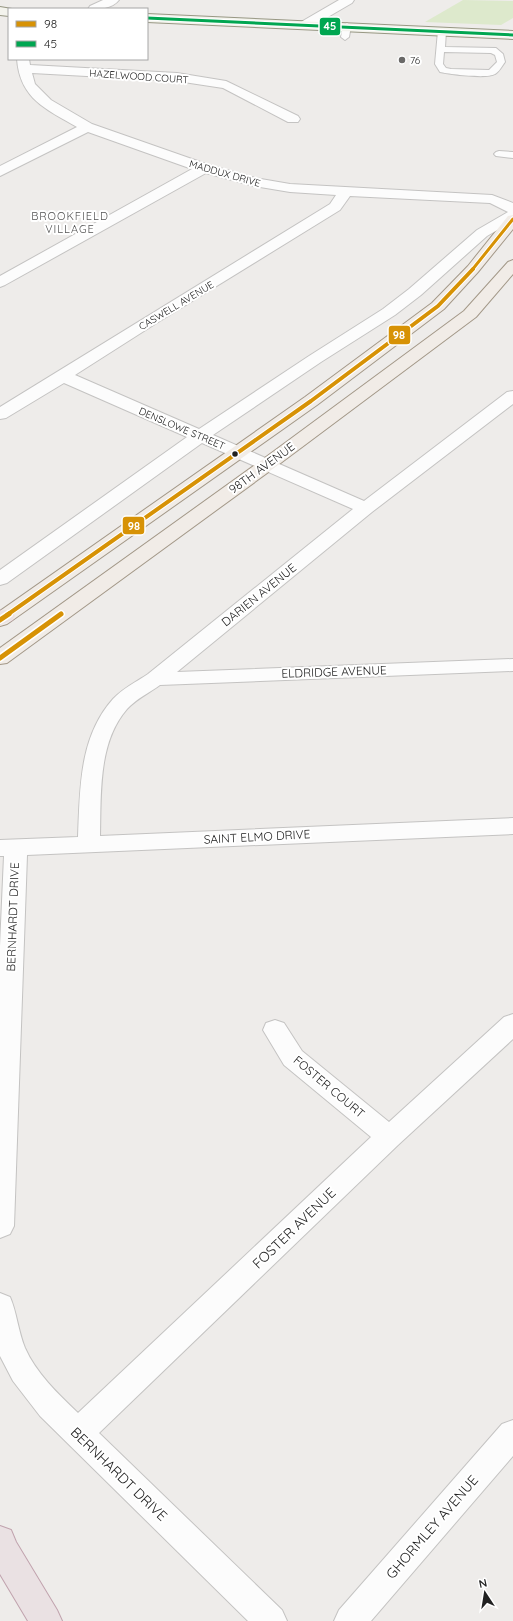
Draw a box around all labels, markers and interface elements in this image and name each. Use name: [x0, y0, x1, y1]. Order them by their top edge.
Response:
legend: [8, 8, 148, 60]
text: 98: [44, 16, 57, 31]
line badge: 45: [319, 17, 341, 36]
text: 45: [324, 19, 336, 33]
text: 45: [44, 36, 57, 51]
place label: 76: [410, 54, 421, 67]
marker: 76: [397, 55, 407, 65]
street label: HAZELWOOD COURT: [89, 67, 189, 86]
street label: MADDUX DRIVE: [188, 157, 262, 190]
district label: BROOKFIELD VILLAGE: [31, 209, 109, 236]
street label: CASWELL AVENUE: [136, 278, 216, 333]
line badge: 98: [388, 325, 411, 345]
text: 98: [393, 328, 405, 342]
street label: DENSLOWE STREET: [137, 404, 227, 453]
street label: 98TH AVENUE: [226, 439, 298, 497]
unlabelled marker: [230, 449, 240, 459]
line badge: 98: [122, 516, 145, 535]
text: 98: [128, 519, 140, 533]
street label: DARIEN AVENUE: [218, 560, 299, 629]
street label: ELDRIDGE AVENUE: [281, 662, 387, 681]
street label: SAINT ELMO DRIVE: [203, 826, 311, 847]
street label: BERNHARDT DRIVE: [3, 862, 22, 972]
street label: FOSTER COURT: [291, 1052, 368, 1121]
street label: FOSTER AVENUE: [248, 1184, 340, 1272]
street label: BERNHARDT DRIVE: [67, 1423, 171, 1525]
street label: GHORMLEY AVENUE: [382, 1472, 482, 1582]
north arrow: [465, 1573, 505, 1613]

